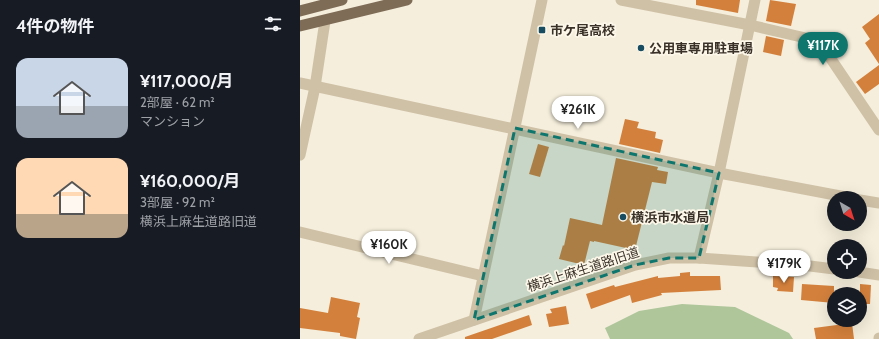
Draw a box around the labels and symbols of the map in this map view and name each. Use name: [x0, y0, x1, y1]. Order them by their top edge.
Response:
place label: 市ケ尾高校: [550, 22, 615, 38]
marker: 市ケ尾高校: [537, 25, 547, 35]
pin: ¥117K: [795, 32, 851, 66]
place label: 公用車専用駐車場: [649, 40, 753, 56]
marker: 公用車専用駐車場: [636, 43, 646, 53]
pin: ¥261K: [550, 96, 606, 130]
north arrow: [827, 191, 867, 231]
place label: 横浜市水道局: [631, 209, 709, 225]
marker: 横浜市水道局: [618, 212, 628, 222]
pin: ¥160K: [361, 231, 417, 265]
street label: 横浜上麻生道路旧道: [525, 243, 641, 295]
pin: ¥179K: [756, 250, 812, 284]

